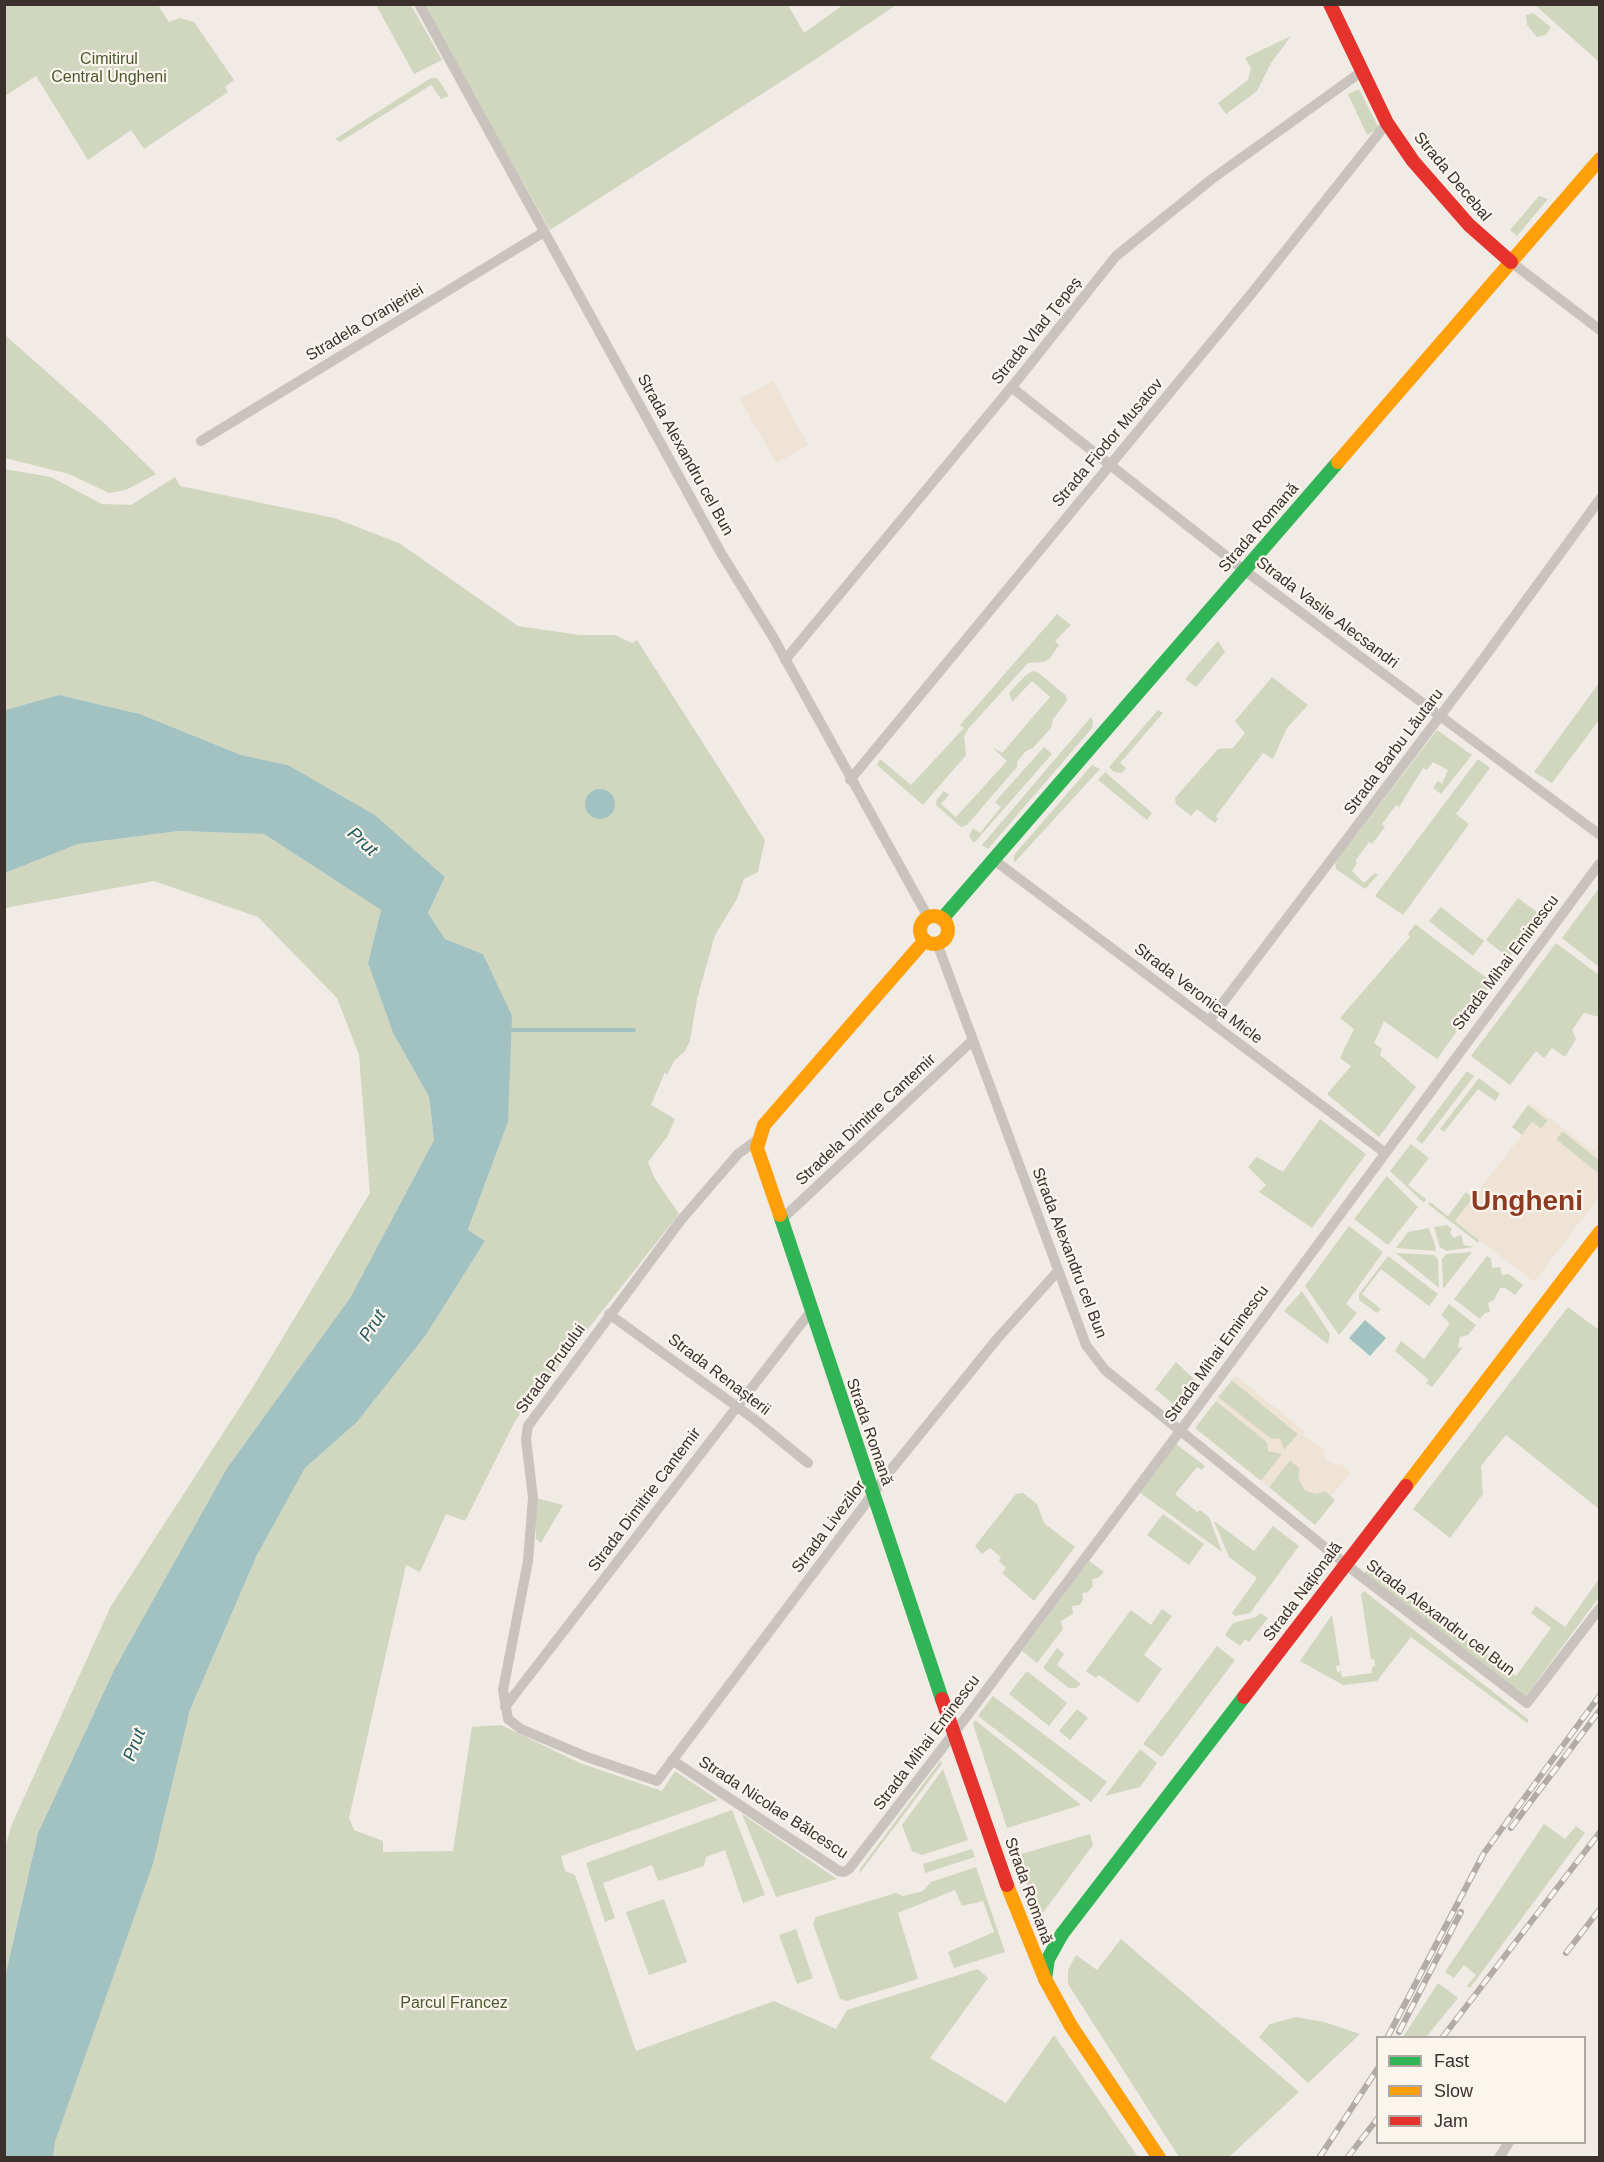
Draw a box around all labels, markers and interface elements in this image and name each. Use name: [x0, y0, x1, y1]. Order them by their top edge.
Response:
park label: Cimitirul Central Ungheni: [51, 50, 167, 88]
street label: Strada Decebal: [1409, 129, 1495, 225]
street label: Strada Vlad Ţepeș: [988, 273, 1086, 389]
street label: Stradela Oranjeriei: [303, 280, 427, 366]
street label: Strada Alexandru cel Bun: [633, 371, 737, 539]
street label: Strada Fiodor Musatov: [1049, 375, 1167, 511]
street label: Strada Romană: [1215, 479, 1303, 577]
street label: Strada Vasile Alecsandri: [1252, 553, 1402, 673]
street label: Strada Barbu Lăutaru: [1340, 685, 1448, 819]
water label: Prut: [343, 823, 381, 861]
street label: Strada Mihai Eminescu: [1449, 892, 1563, 1034]
street label: Strada Veronica Micle: [1130, 940, 1266, 1048]
street label: Stradela Dimitre Cantemir: [792, 1050, 940, 1190]
street label: Strada Alexandru cel Bun: [1028, 1165, 1110, 1341]
district label: Ungheni: [1471, 1185, 1583, 1219]
street label: Strada Mihai Eminescu: [1161, 1282, 1273, 1426]
water label: Prut: [355, 1306, 391, 1346]
street label: Strada Prutului: [512, 1321, 590, 1417]
street label: Strada Renașterii: [664, 1330, 774, 1420]
street label: Strada Romană: [842, 1376, 896, 1488]
street label: Strada Dimitrie Cantemir: [585, 1424, 705, 1576]
street label: Strada Livezilor: [788, 1477, 870, 1577]
street label: Strada Națională: [1259, 1539, 1347, 1645]
street label: Strada Alexandru cel Bun: [1362, 1556, 1518, 1680]
street label: Strada Mihai Eminescu: [870, 1672, 984, 1814]
water label: Prut: [119, 1726, 151, 1764]
street label: Strada Nicolae Bălcescu: [695, 1752, 851, 1864]
street label: Strada Romană: [1000, 1835, 1056, 1947]
park label: Parcul Francez: [400, 1994, 508, 2014]
legend: [1376, 2036, 1586, 2144]
text: Fast: [1434, 2051, 1469, 2071]
text: Slow: [1434, 2081, 1473, 2101]
text: Jam: [1434, 2111, 1468, 2131]

